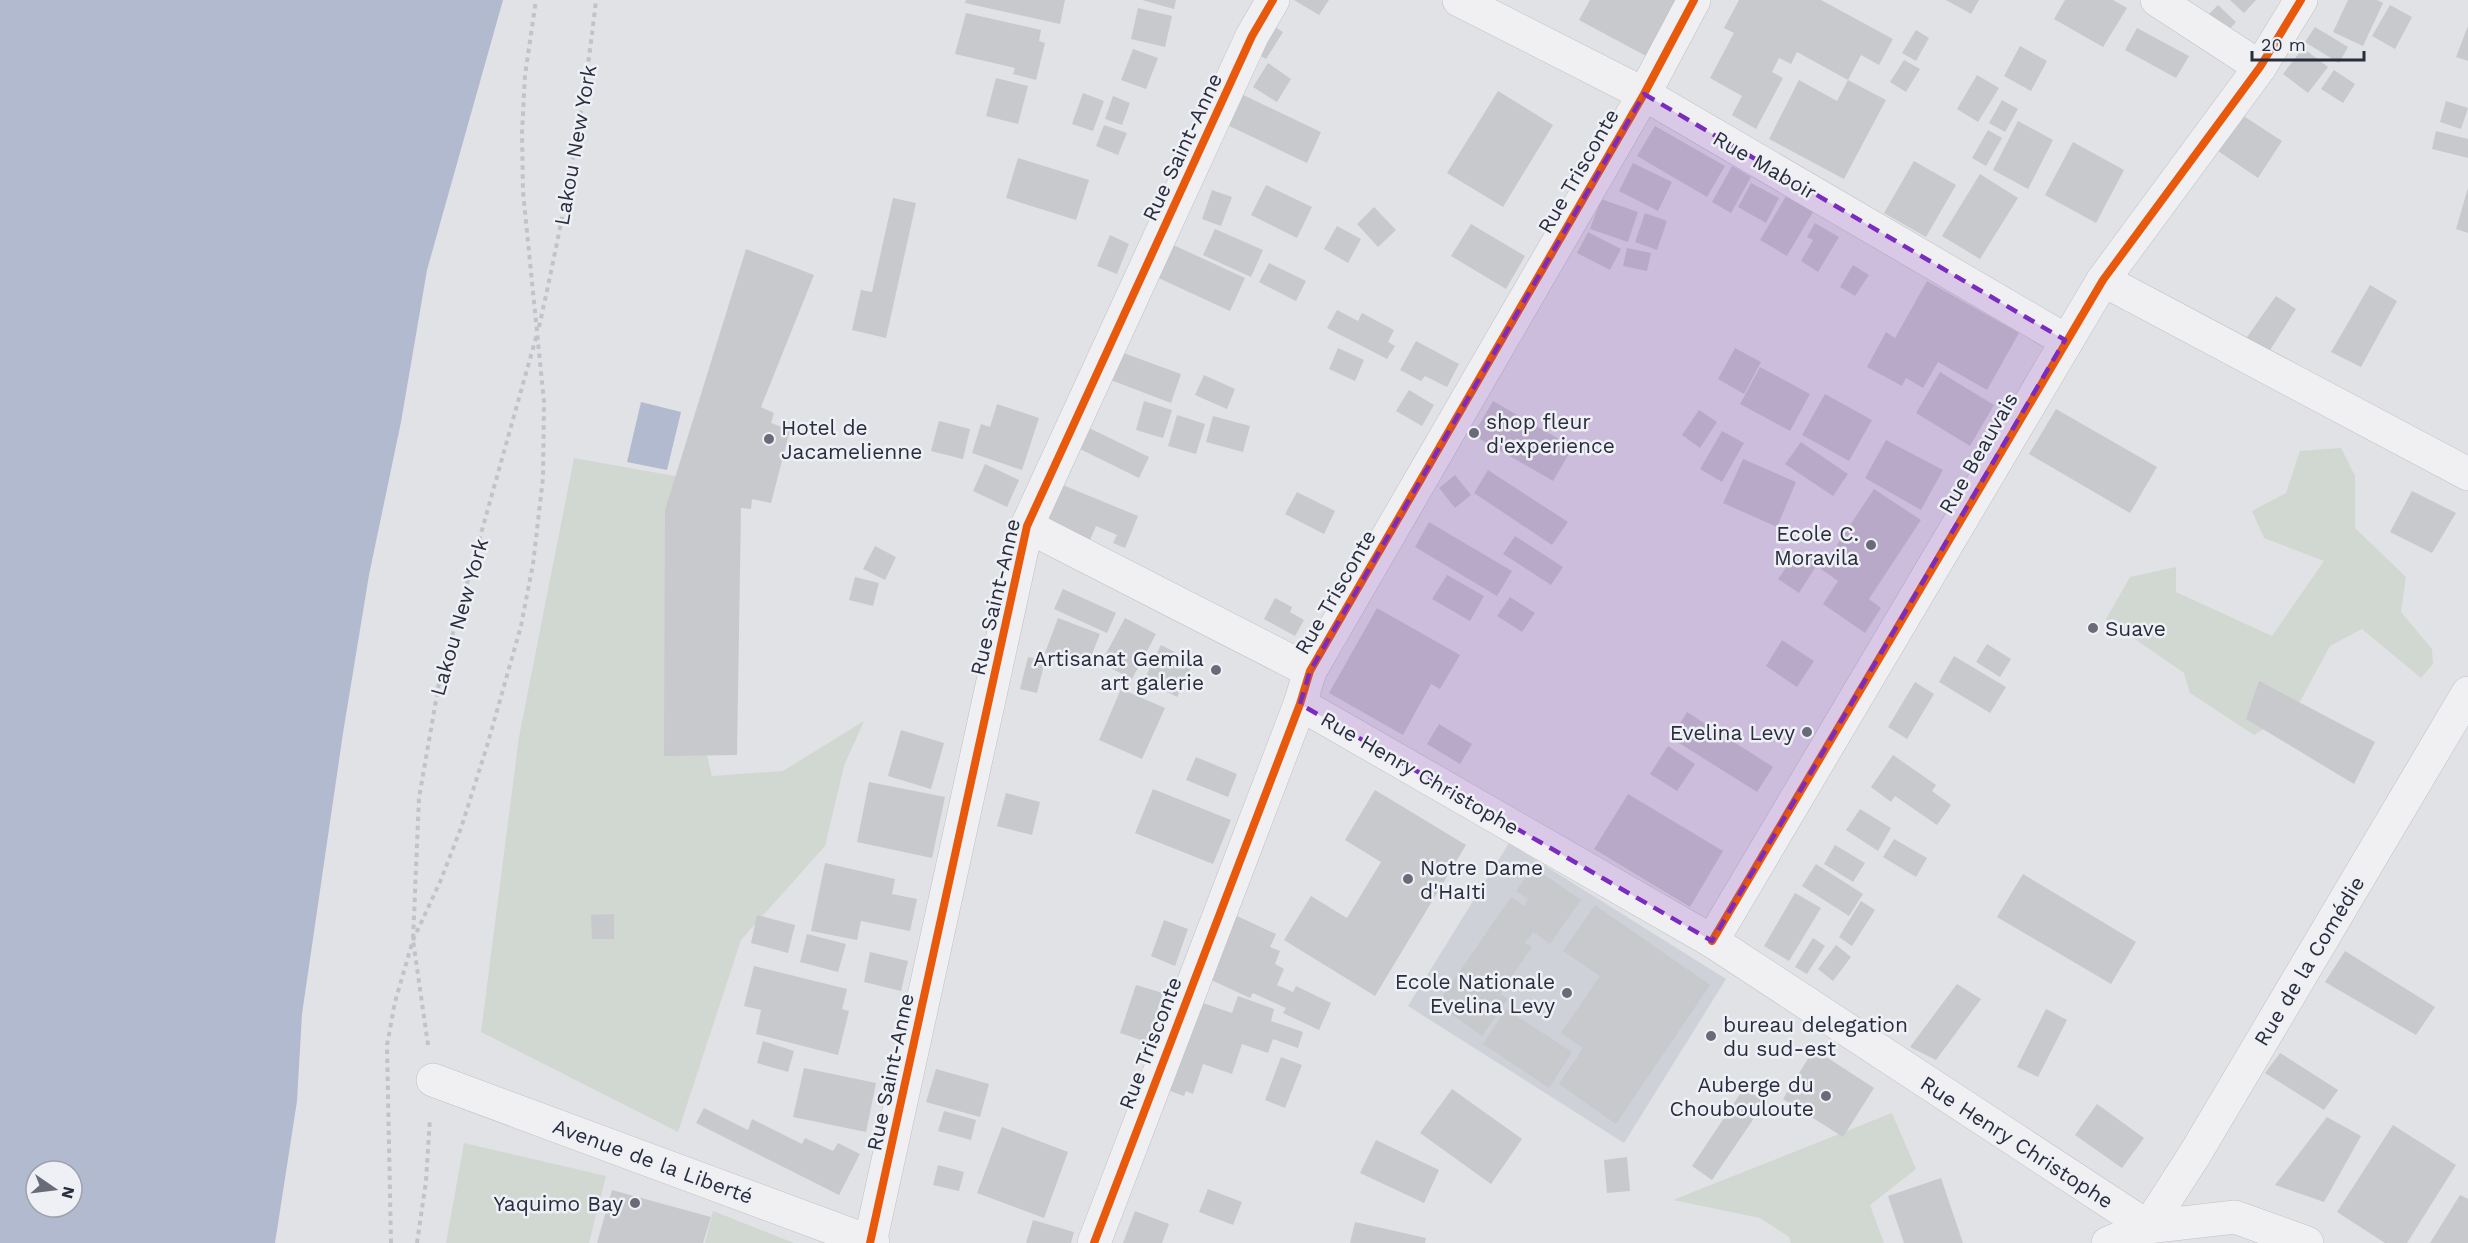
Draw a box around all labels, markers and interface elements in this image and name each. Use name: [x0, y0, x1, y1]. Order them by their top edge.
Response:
scale bar: [2252, 24, 2364, 62]
text: 20 m: [2261, 34, 2306, 55]
street label: Lakou New York: [549, 63, 601, 227]
street label: Rue Saint-Anne: [1137, 69, 1227, 225]
street label: Rue Trisconte: [1532, 104, 1624, 238]
street label: Rue Maboir: [1709, 125, 1822, 205]
street label: Rue Beauvais: [1933, 388, 2023, 518]
place label: shop fleur d'experience: [1486, 409, 1615, 458]
place label: Hotel de Jacamelienne: [781, 415, 922, 464]
marker: shop fleur d'experience: [1467, 426, 1481, 440]
marker: Hotel de Jacamelienne: [762, 432, 776, 446]
street label: Rue Saint-Anne: [965, 516, 1025, 678]
place label: Ecole C. Moravila: [1774, 521, 1859, 570]
street label: Rue Trisconte: [1289, 525, 1381, 659]
street label: Lakou New York: [425, 535, 493, 699]
marker: Ecole C. Moravila: [1864, 538, 1878, 552]
place label: Suave: [2105, 616, 2166, 641]
marker: Suave: [2086, 621, 2100, 635]
place label: Artisanat Gemila art galerie: [1033, 646, 1204, 695]
marker: Artisanat Gemila art galerie: [1209, 663, 1223, 677]
street label: Rue Henry Christophe: [1316, 706, 1524, 840]
place label: Evelina Levy: [1670, 720, 1795, 745]
marker: Evelina Levy: [1800, 725, 1814, 739]
place label: Notre Dame d'HaIti: [1420, 855, 1543, 904]
marker: Notre Dame d'HaIti: [1401, 872, 1415, 886]
street label: Rue de la Comédie: [2248, 872, 2370, 1050]
place label: Ecole Nationale Evelina Levy: [1395, 969, 1555, 1018]
street label: Rue Trisconte: [1113, 973, 1187, 1113]
marker: Ecole Nationale Evelina Levy: [1560, 986, 1574, 1000]
street label: Rue Saint-Anne: [861, 991, 919, 1153]
place label: bureau delegation du sud-est: [1723, 1012, 1908, 1061]
marker: bureau delegation du sud-est: [1704, 1029, 1718, 1043]
street label: Rue Henry Christophe: [1916, 1070, 2118, 1214]
place label: Auberge du Choubouloute: [1669, 1072, 1814, 1121]
marker: Auberge du Choubouloute: [1819, 1089, 1833, 1103]
street label: Avenue de la Liberté: [550, 1113, 756, 1209]
north arrow: [24, 1159, 84, 1219]
text: N: [57, 1184, 79, 1201]
place label: Yaquimo Bay: [494, 1191, 623, 1216]
marker: Yaquimo Bay: [628, 1196, 642, 1210]

